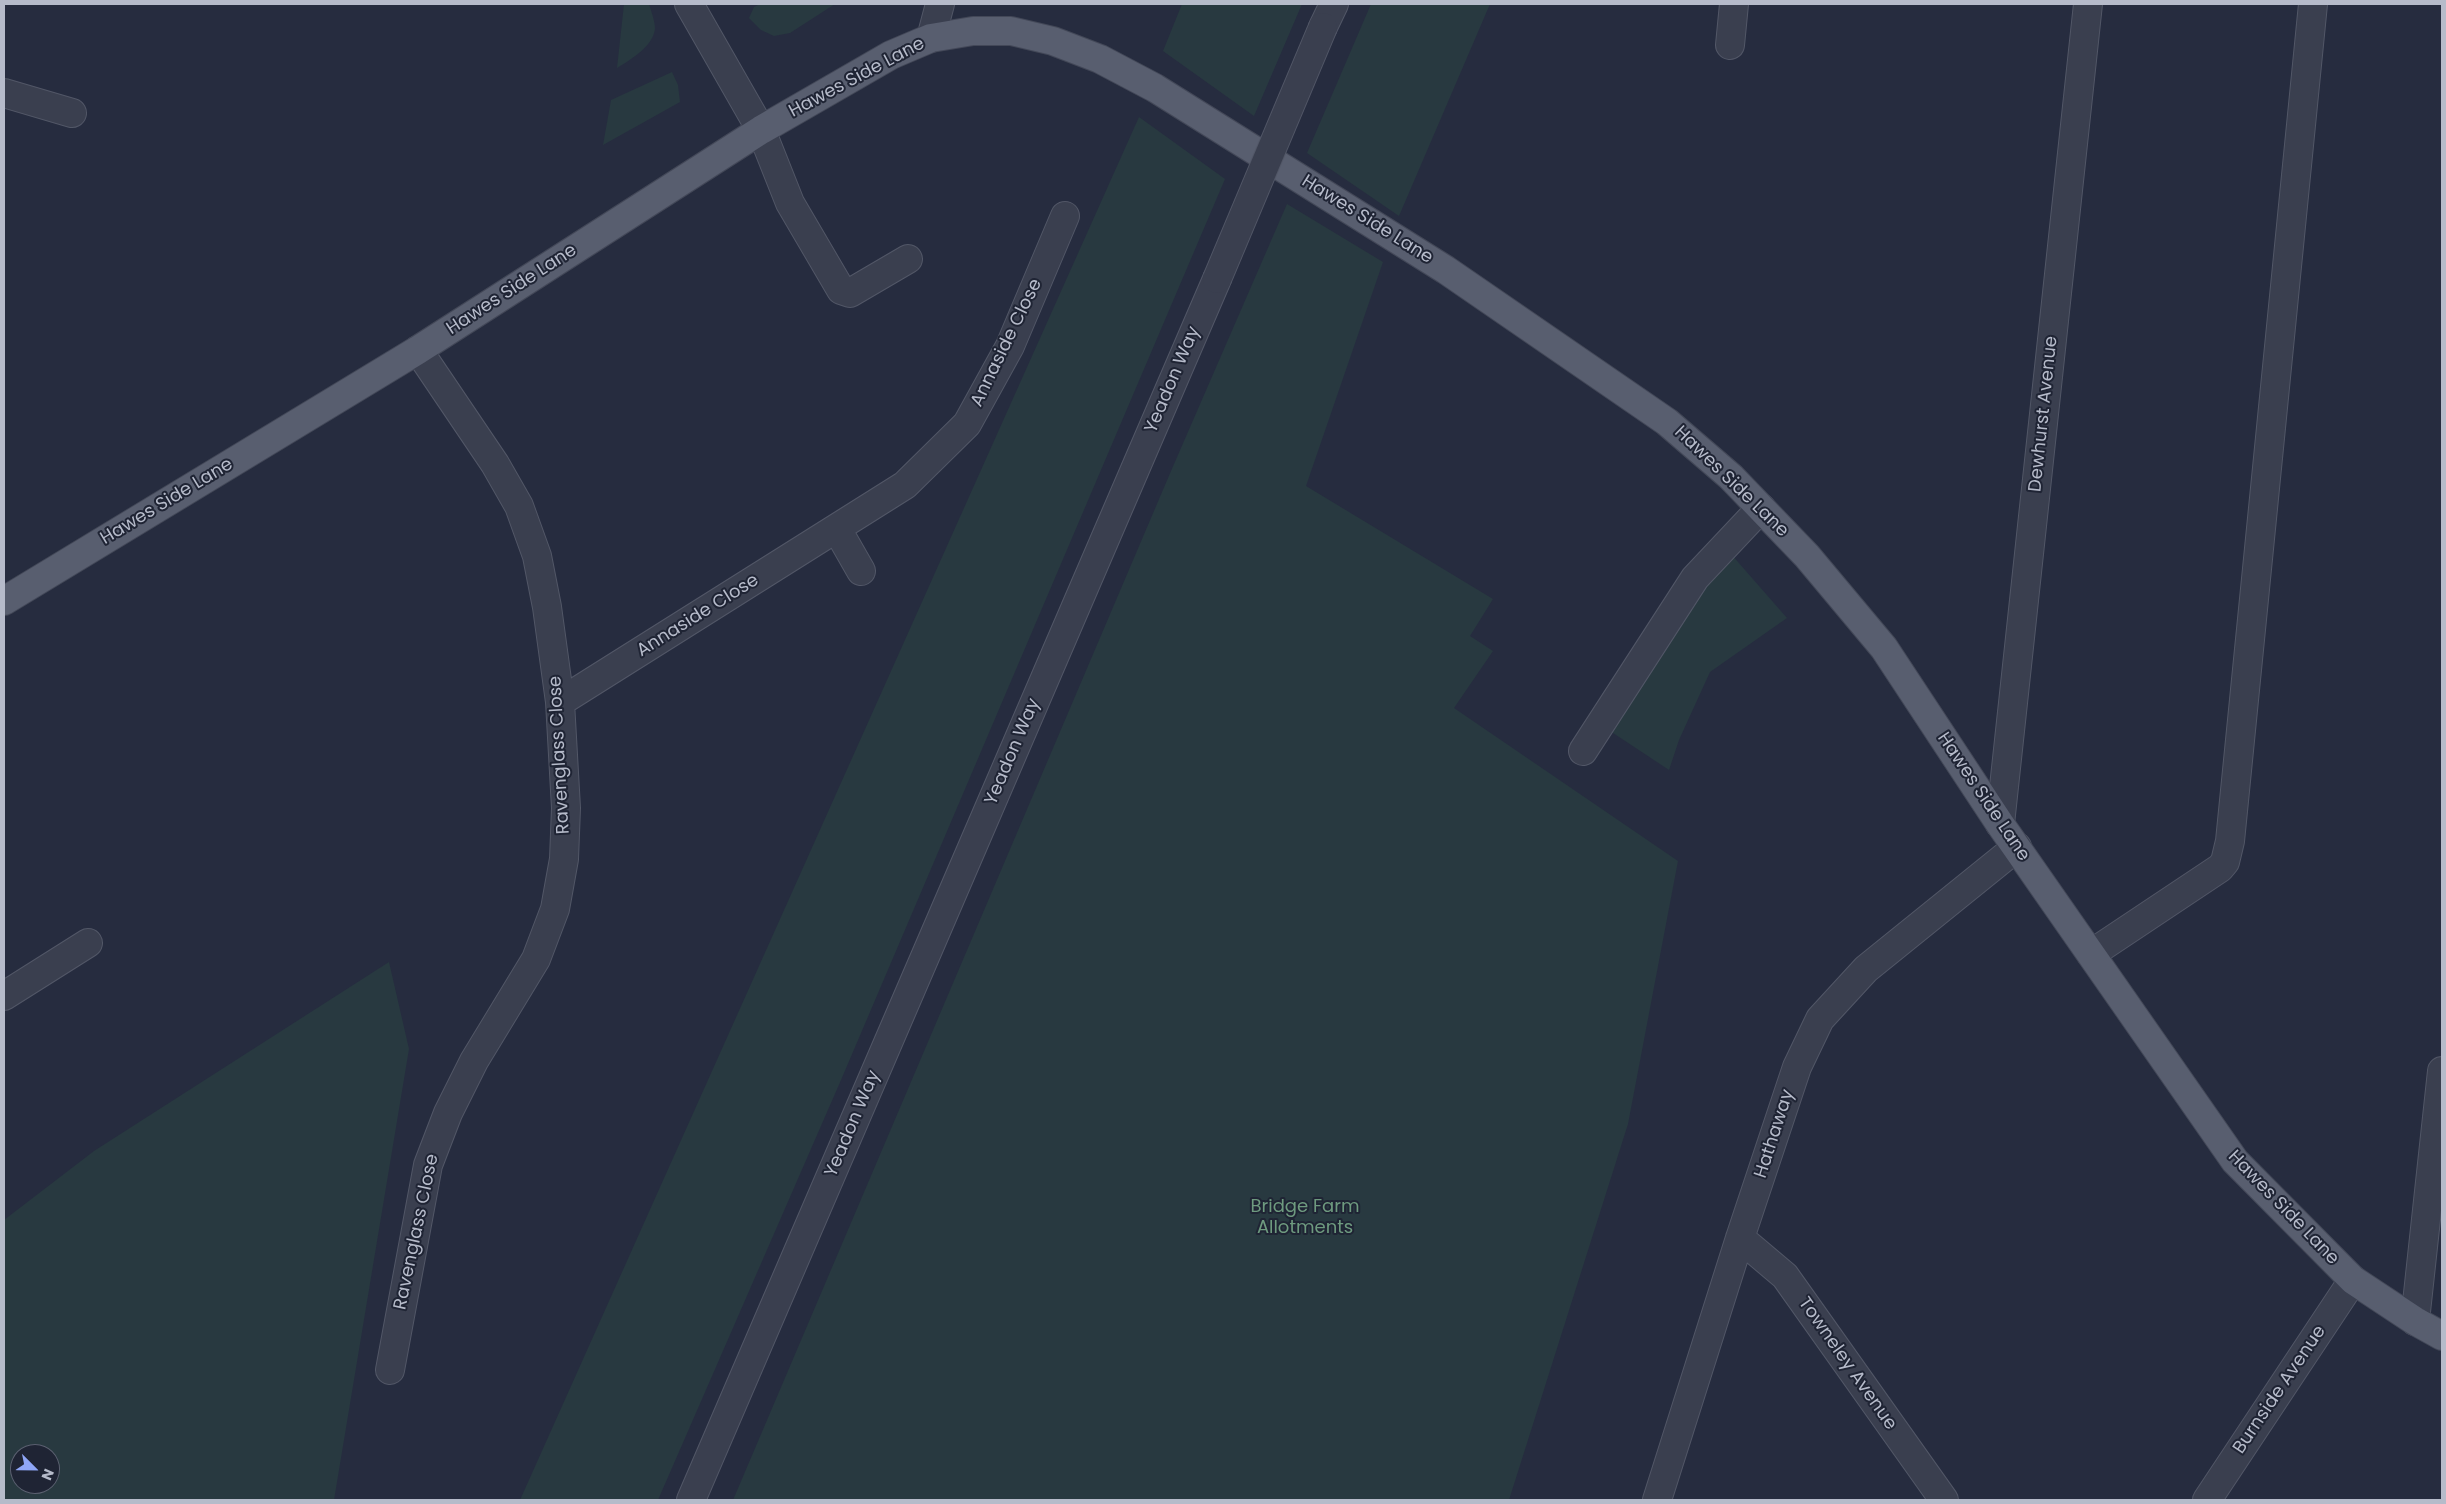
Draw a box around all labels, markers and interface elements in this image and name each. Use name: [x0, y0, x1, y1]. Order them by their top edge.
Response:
street label: Hawes Side Lane: [785, 33, 929, 123]
street label: Hawes Side Lane: [1297, 171, 1437, 269]
street label: Hawes Side Lane: [443, 240, 581, 340]
street label: Annaside Close: [967, 275, 1047, 411]
street label: Yeadon Way: [1141, 323, 1205, 437]
street label: Dewhurst Avenue: [2025, 335, 2063, 493]
street label: Hawes Side Lane: [1669, 422, 1793, 542]
street label: Hawes Side Lane: [97, 454, 237, 550]
street label: Annaside Close: [633, 570, 763, 662]
street label: Ravenglass Close: [545, 675, 575, 835]
street label: Yeadon Way: [981, 695, 1045, 809]
street label: Hawes Side Lane: [1932, 729, 2034, 865]
street label: Yeadon Way: [821, 1067, 885, 1181]
street label: Hathaway: [1751, 1087, 1799, 1181]
street label: Hawes Side Lane: [2223, 1146, 2343, 1270]
street label: Ravenglass Close: [390, 1152, 444, 1312]
park label: Bridge Farm Allotments: [1251, 1196, 1359, 1238]
street label: Towneley Avenue: [1793, 1294, 1901, 1434]
street label: Burnside Avenue: [2229, 1322, 2331, 1458]
north arrow: [10, 1444, 60, 1494]
text: N: [37, 1466, 59, 1483]

